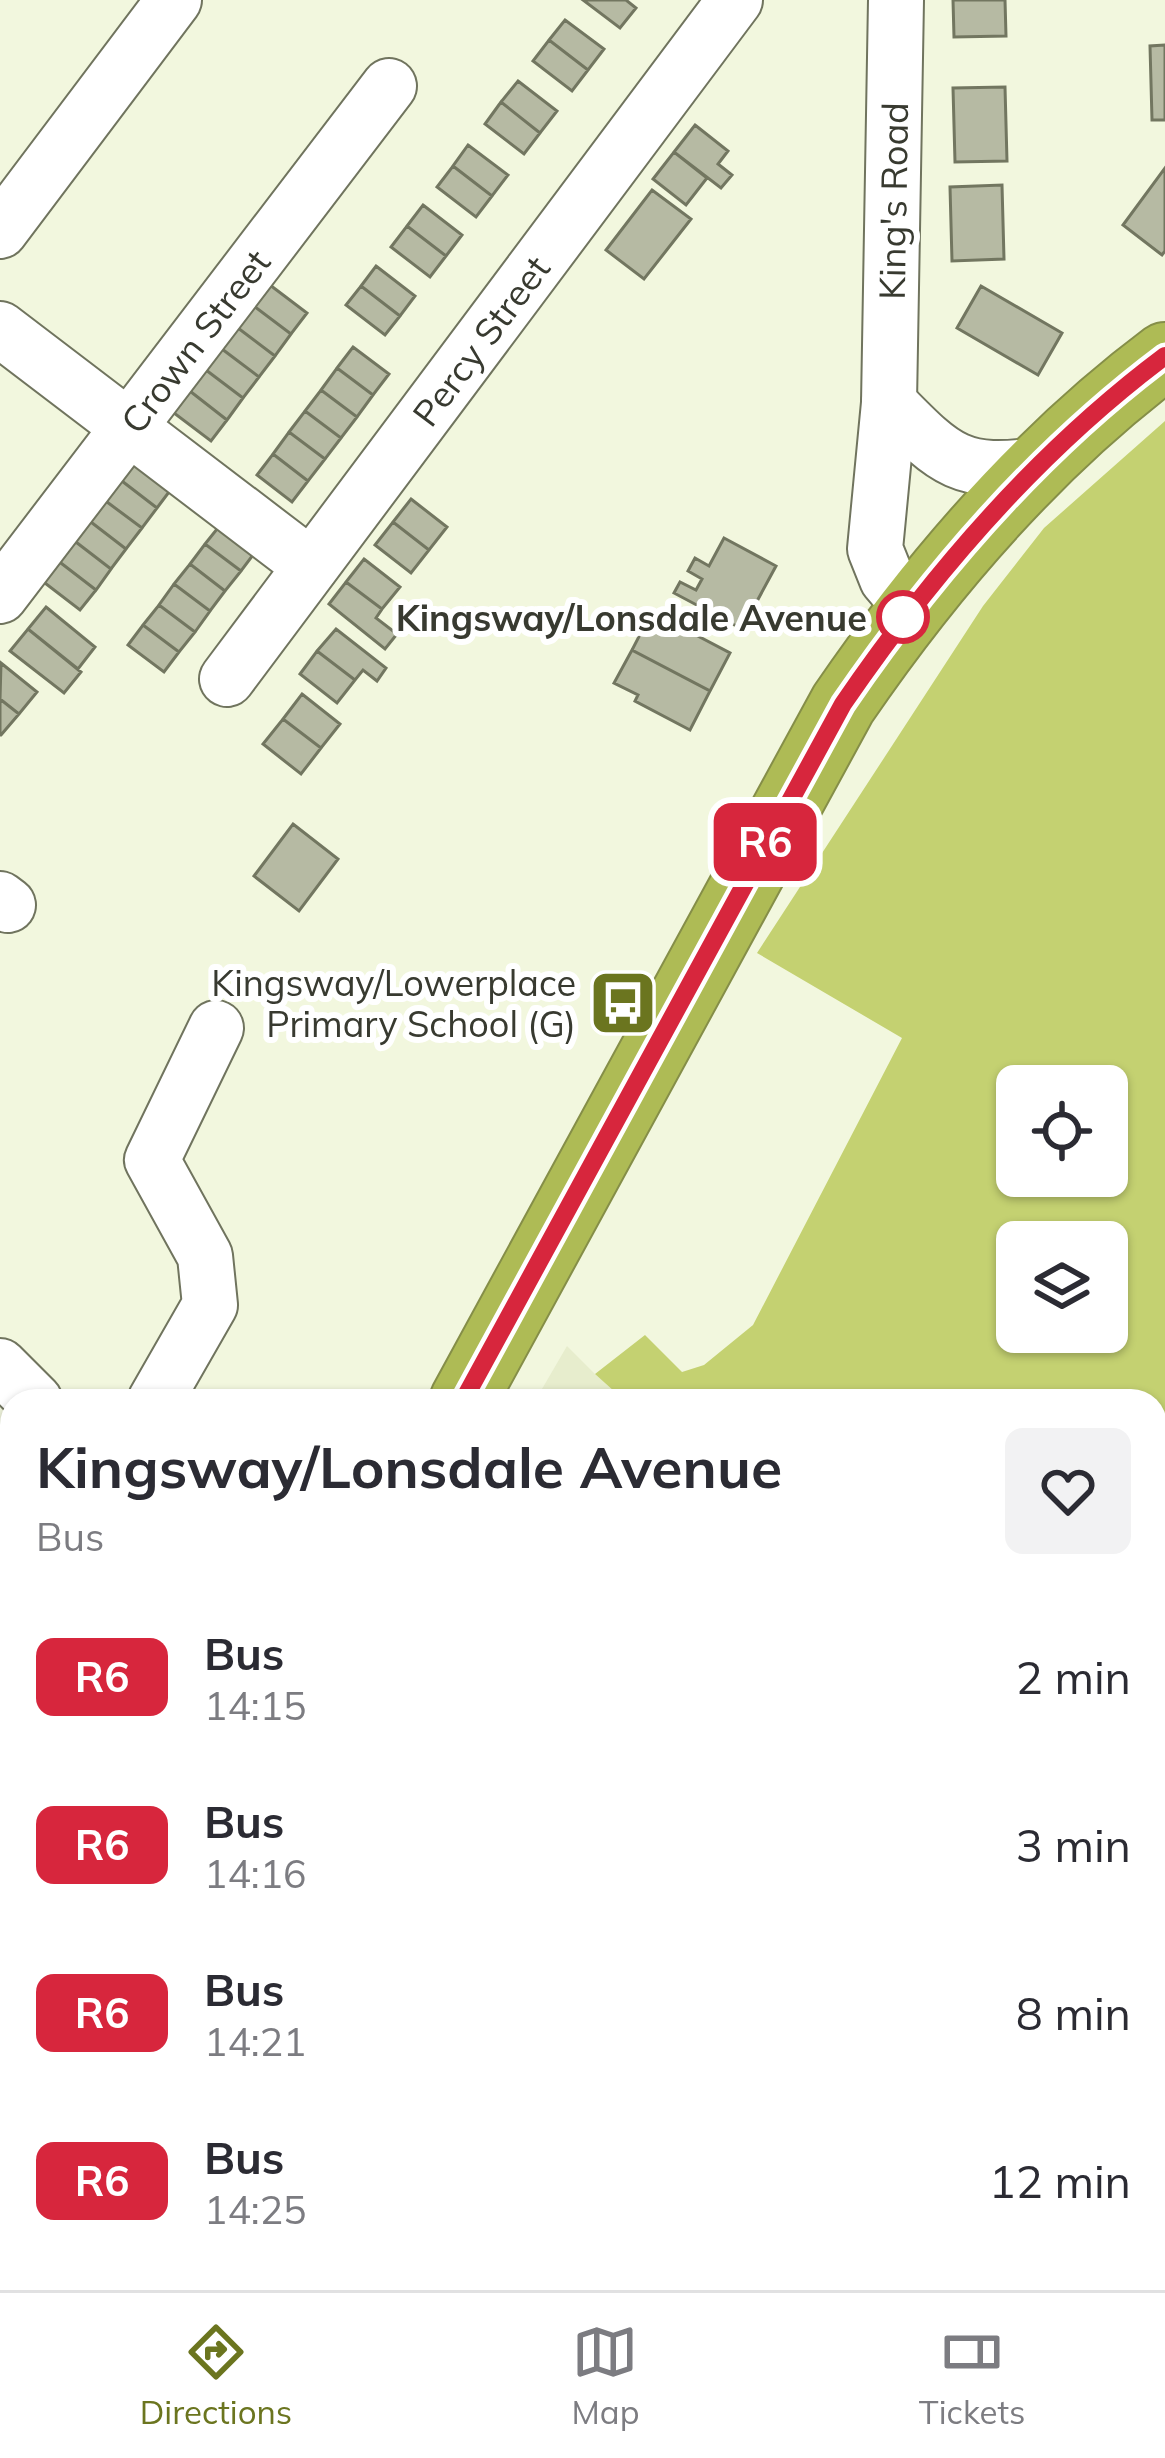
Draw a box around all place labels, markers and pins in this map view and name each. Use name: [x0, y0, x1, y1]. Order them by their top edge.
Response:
marker: Kingsway/Lonsdale Avenue: [878, 592, 928, 642]
place label: Kingsway/Lonsdale Avenue: [396, 595, 867, 640]
place label: Kingsway/Lowerplace Primary School (G): [211, 960, 576, 1046]
bus stop icon: Kingsway/Lowerplace Primary School (G): [588, 968, 658, 1038]

